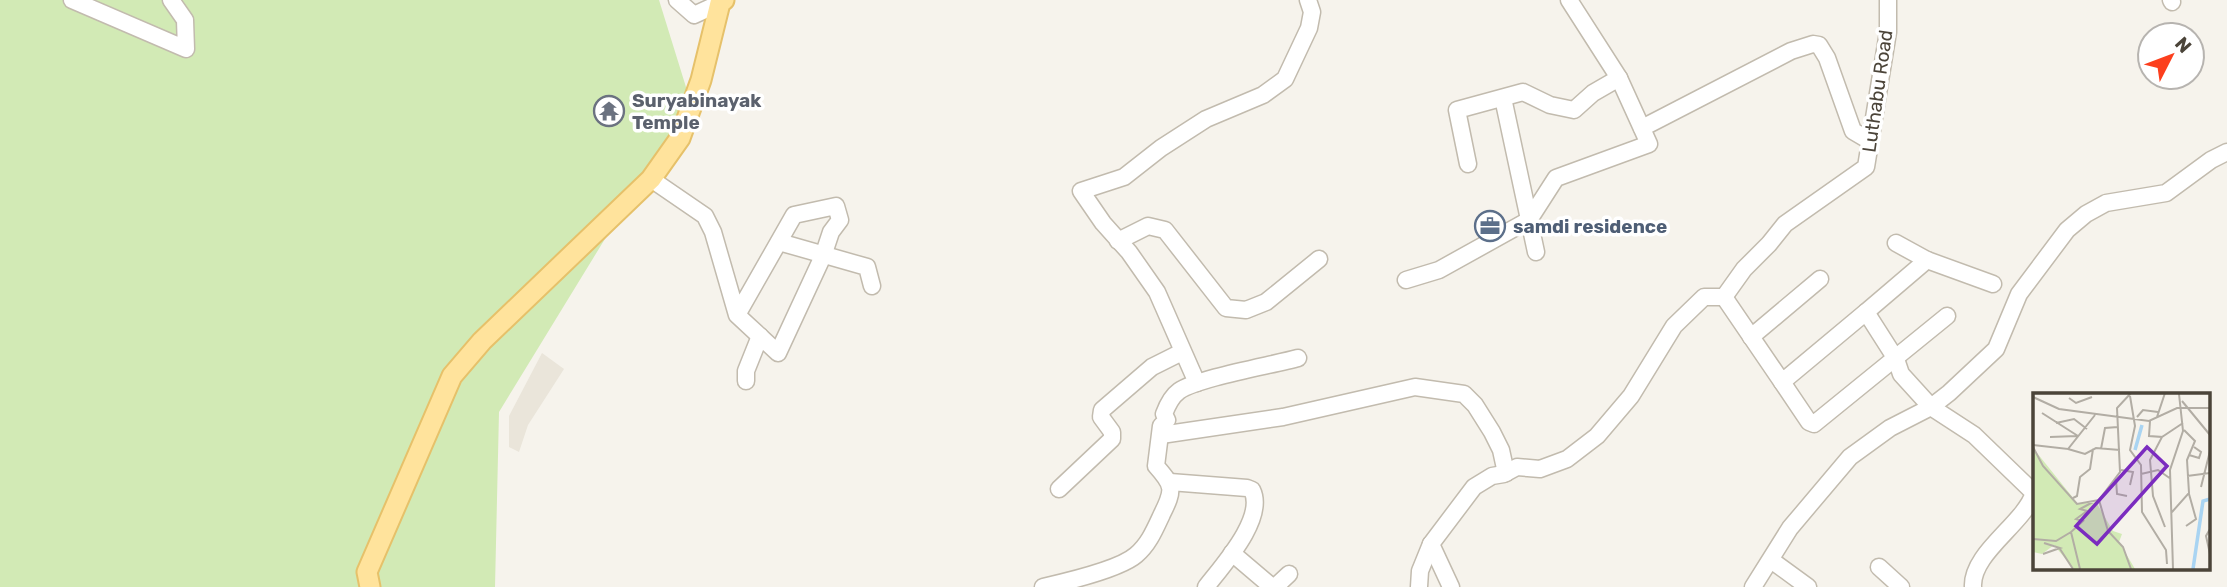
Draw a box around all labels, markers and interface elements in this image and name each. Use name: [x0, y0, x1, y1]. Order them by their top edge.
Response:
north arrow: [2136, 21, 2206, 91]
street label: Luthabu Road: [1857, 28, 1897, 154]
text: N: [2170, 32, 2196, 58]
place label: Suryabinayak Temple: [632, 89, 761, 134]
temple icon: Suryabinayak Temple: [592, 94, 626, 128]
office icon: samdi residence: [1473, 209, 1507, 243]
place label: samdi residence: [1513, 215, 1667, 238]
inset map: [2033, 393, 2210, 570]

